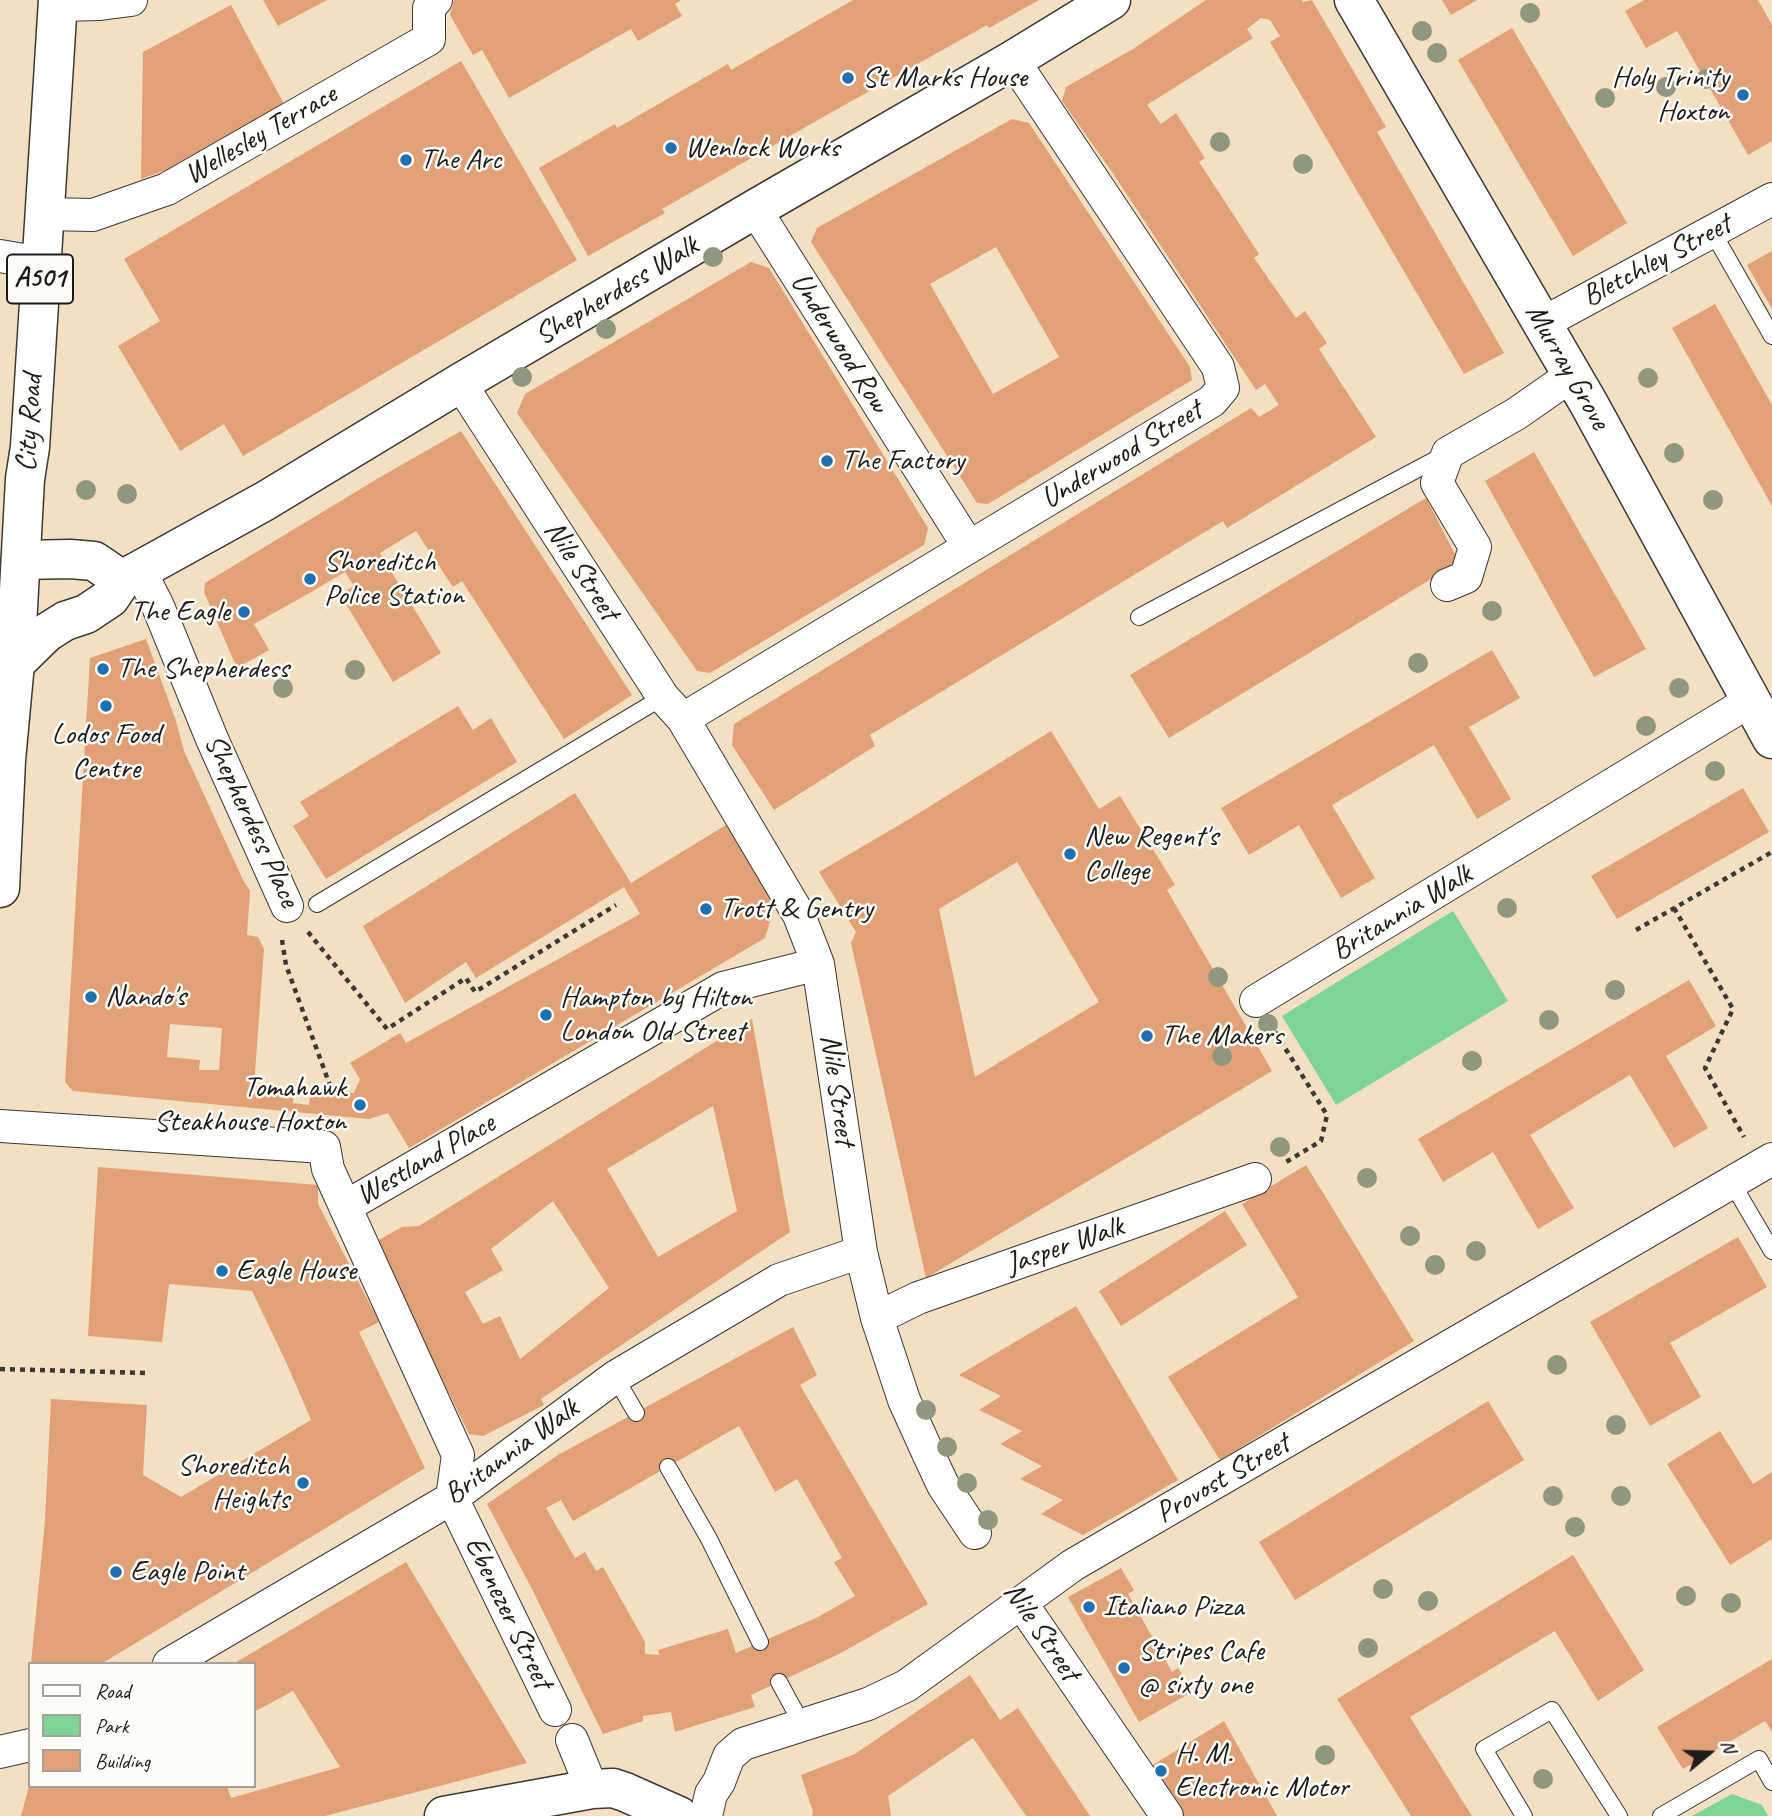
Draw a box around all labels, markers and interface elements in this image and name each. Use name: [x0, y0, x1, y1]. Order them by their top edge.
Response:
place label: St Marks House: [862, 60, 1027, 96]
place label: Holy Trinity Hoxton: [1612, 60, 1729, 130]
marker: St Marks House: [840, 70, 856, 86]
street label: Wellesley Terrace: [179, 77, 343, 193]
marker: Holy Trinity Hoxton: [1735, 87, 1751, 103]
place label: Wenlock Works: [685, 130, 839, 166]
marker: Wenlock Works: [663, 140, 679, 156]
place label: The Arc: [420, 142, 501, 178]
marker: The Arc: [398, 152, 414, 168]
street label: Bletchley Street: [1576, 207, 1738, 315]
street label: Shepherdess Walk: [529, 228, 705, 354]
road number: A501: [7, 254, 73, 304]
street label: Underwood Row: [782, 267, 896, 419]
street label: Murray Grove: [1517, 298, 1617, 436]
street label: City Road: [9, 373, 51, 473]
street label: Underwood Street: [1035, 393, 1209, 517]
place label: The Factory: [841, 443, 964, 479]
marker: The Factory: [819, 453, 835, 469]
street label: Nile Street: [536, 514, 626, 628]
place label: Shoreditch Police Station: [324, 544, 464, 614]
marker: Shoreditch Police Station: [302, 571, 318, 587]
place label: The Eagle: [130, 594, 230, 630]
marker: The Eagle: [236, 604, 252, 620]
place label: The Shepherdess: [117, 651, 289, 687]
marker: The Shepherdess: [95, 661, 111, 677]
marker: Lodos Food Centre: [98, 698, 114, 714]
place label: Lodos Food Centre: [51, 717, 161, 788]
street label: Shepherdess Place: [195, 729, 307, 913]
place label: New Regent's College: [1084, 819, 1218, 890]
marker: New Regent's College: [1062, 846, 1078, 862]
street label: Britannia Walk: [1325, 857, 1479, 969]
place label: Trott & Gentry: [720, 891, 873, 927]
marker: Trott & Gentry: [698, 901, 714, 917]
place label: Nando's: [105, 979, 186, 1015]
place label: Hampton by Hilton London Old Street: [560, 980, 752, 1050]
marker: Nando's: [83, 989, 99, 1005]
marker: Hampton by Hilton London Old Street: [538, 1007, 554, 1023]
place label: The Makers: [1161, 1018, 1283, 1054]
marker: The Makers: [1139, 1028, 1155, 1044]
street label: Nile Street: [811, 1032, 863, 1148]
place label: Tomahawk Steakhouse Hoxton: [154, 1070, 346, 1140]
marker: Tomahawk Steakhouse Hoxton: [352, 1097, 368, 1113]
street label: Westland Place: [350, 1106, 502, 1214]
street label: Jasper Walk: [1001, 1209, 1129, 1283]
place label: Eagle House: [236, 1253, 356, 1289]
marker: Eagle House: [214, 1263, 230, 1279]
street label: Britannia Walk: [438, 1391, 586, 1513]
street label: Provost Street: [1150, 1426, 1296, 1532]
place label: Shoreditch Heights: [177, 1448, 289, 1518]
marker: Shoreditch Heights: [295, 1475, 311, 1491]
street label: Ebenezer Street: [456, 1531, 560, 1695]
place label: Eagle Point: [130, 1554, 244, 1590]
marker: Eagle Point: [108, 1564, 124, 1580]
street label: Nile Street: [995, 1576, 1087, 1688]
place label: Italiano Pizza: [1103, 1589, 1243, 1625]
marker: Italiano Pizza: [1081, 1599, 1097, 1615]
place label: Stripes Cafe @ sixty one: [1138, 1633, 1264, 1704]
marker: Stripes Cafe @ sixty one: [1116, 1660, 1132, 1676]
legend: [28, 1662, 256, 1788]
text: Road: [95, 1678, 130, 1704]
text: Park: [95, 1713, 128, 1739]
north arrow: [1674, 1718, 1744, 1788]
place label: H. M. Electronic Motor: [1175, 1736, 1349, 1806]
text: N: [1716, 1737, 1742, 1756]
text: Building: [95, 1748, 150, 1774]
marker: H. M. Electronic Motor: [1153, 1763, 1169, 1779]

